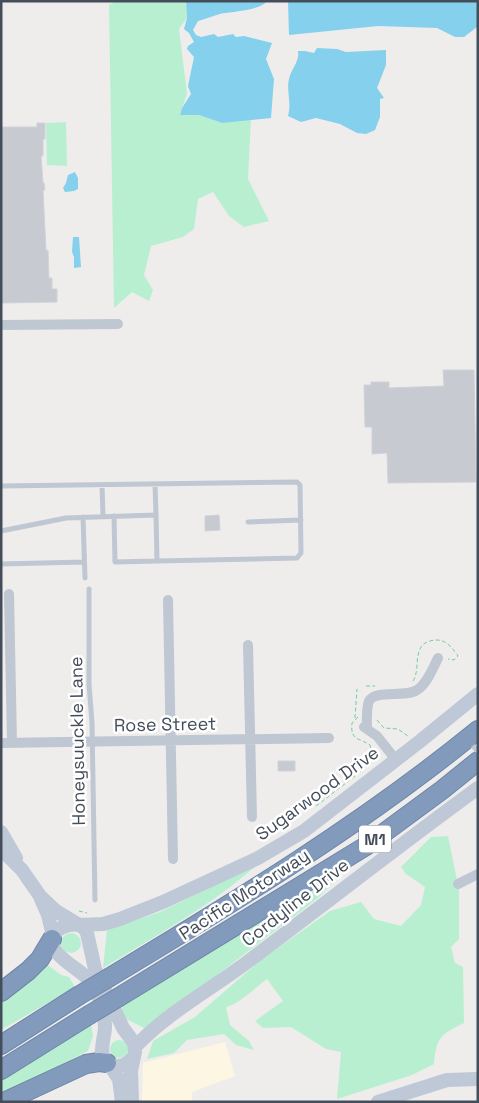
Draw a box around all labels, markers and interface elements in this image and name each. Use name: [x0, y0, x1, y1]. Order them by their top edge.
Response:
street label: Honeysuuckle Lane: [64, 656, 90, 826]
street label: Rose Street: [114, 712, 216, 736]
street label: Sugarwood Drive: [251, 741, 383, 845]
road number: M1: [359, 826, 391, 852]
street label: Pacific Motorway: [174, 843, 314, 945]
street label: Cordyline Drive: [237, 853, 353, 951]

